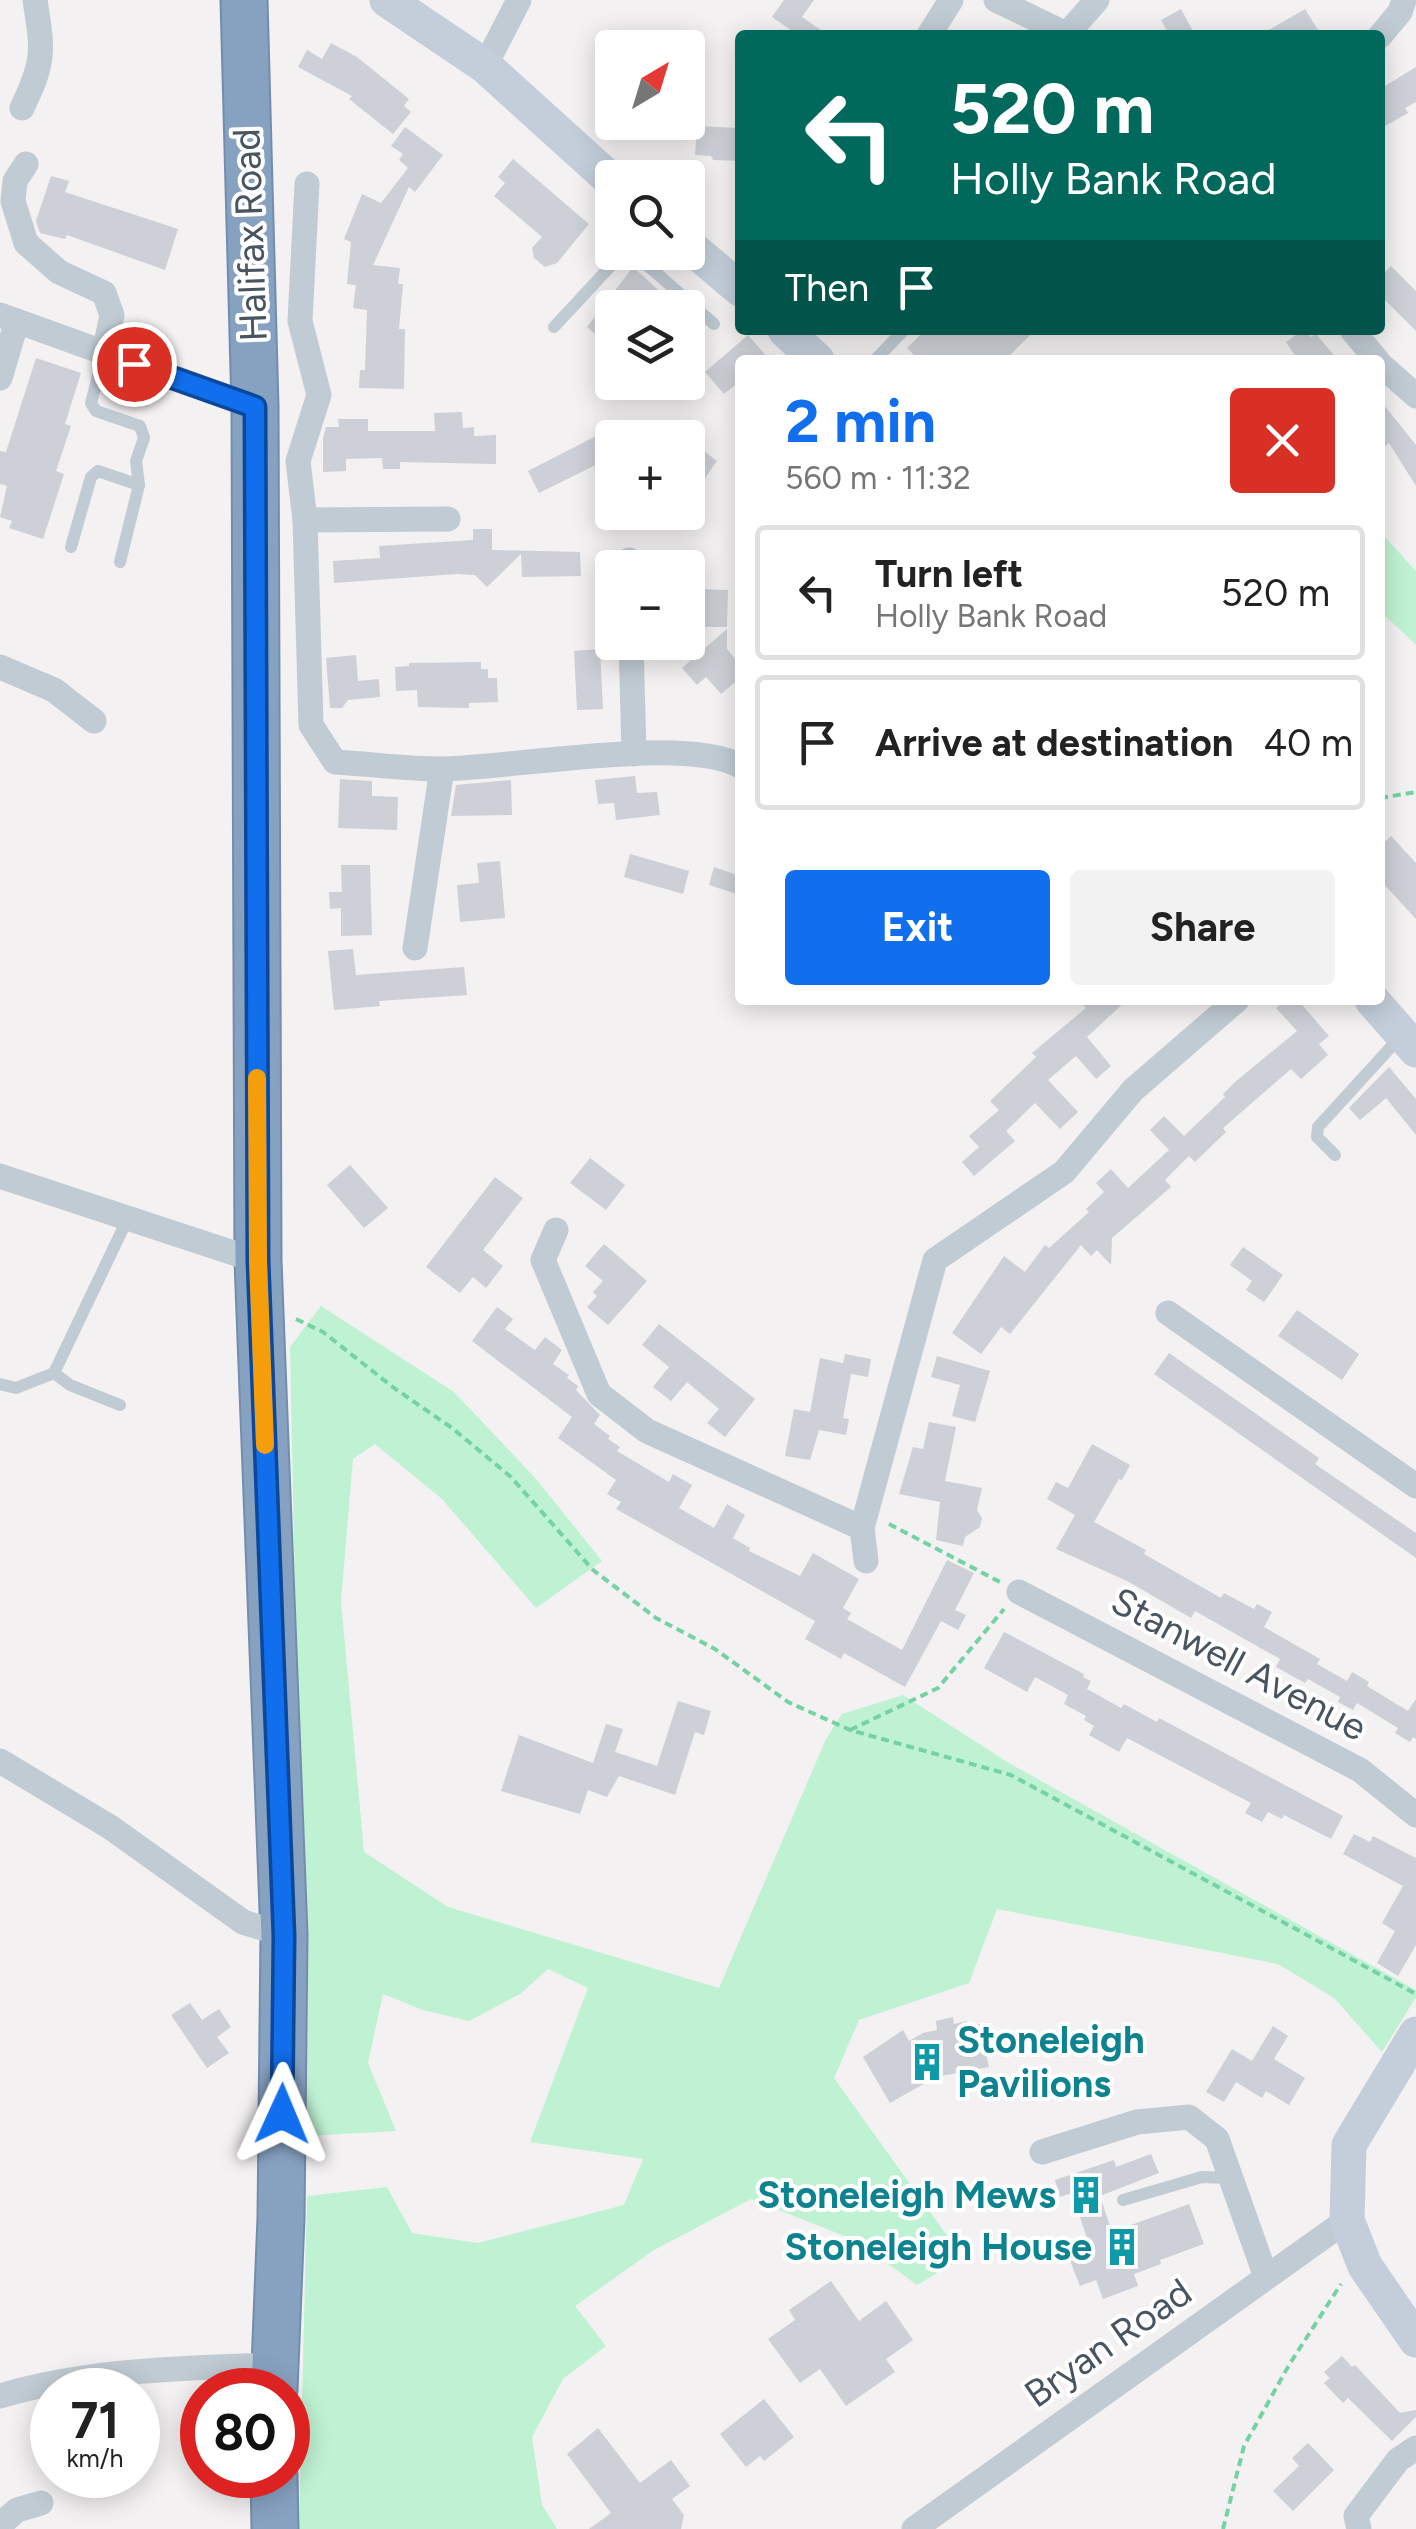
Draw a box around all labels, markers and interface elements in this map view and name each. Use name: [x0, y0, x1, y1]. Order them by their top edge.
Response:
north arrow: [595, 30, 705, 140]
map controls: [595, 30, 705, 660]
text: 520 m: [950, 66, 1154, 151]
icon: left: [785, 70, 915, 200]
street label: Halifax Road: [223, 128, 277, 342]
text: Holly Bank Road: [950, 151, 1277, 205]
button: search: [595, 160, 705, 270]
icon: arrive: [889, 260, 944, 315]
text: Then: [785, 265, 869, 311]
button: layers: [595, 290, 705, 400]
pin: [92, 322, 177, 407]
icon: arrive: [107, 337, 162, 392]
text: 2 min: [785, 385, 936, 457]
button: close: [1230, 388, 1335, 493]
button: +: [595, 420, 705, 530]
text: 560 m · 11:32: [785, 459, 971, 497]
button: −: [595, 550, 705, 660]
text: Turn left: [875, 551, 1023, 597]
icon: left: [790, 565, 845, 620]
text: 520 m: [1221, 570, 1330, 616]
text: Holly Bank Road: [875, 597, 1107, 635]
icon: arrive: [790, 715, 845, 770]
text: Arrive at destination: [875, 720, 1233, 766]
text: 40 m: [1263, 720, 1353, 766]
button: Exit: [785, 870, 1050, 985]
button: Share: [1070, 870, 1335, 985]
street label: Stanwell Avenue: [1103, 1577, 1375, 1751]
place label: Stoneleigh Pavilions: [957, 2017, 1145, 2107]
building icon: Stoneleigh Pavilions: [906, 2041, 948, 2083]
position arrow: [230, 2062, 334, 2166]
place label: Stoneleigh Mews: [757, 2172, 1056, 2218]
building icon: Stoneleigh Mews: [1065, 2174, 1107, 2216]
place label: Stoneleigh House: [784, 2224, 1092, 2270]
building icon: Stoneleigh House: [1101, 2226, 1143, 2268]
street label: Bryan Road: [1016, 2269, 1200, 2417]
speed limit sign: 80: [180, 2368, 310, 2498]
text: 71: [71, 2390, 119, 2451]
text: km/h: [66, 2443, 124, 2473]

